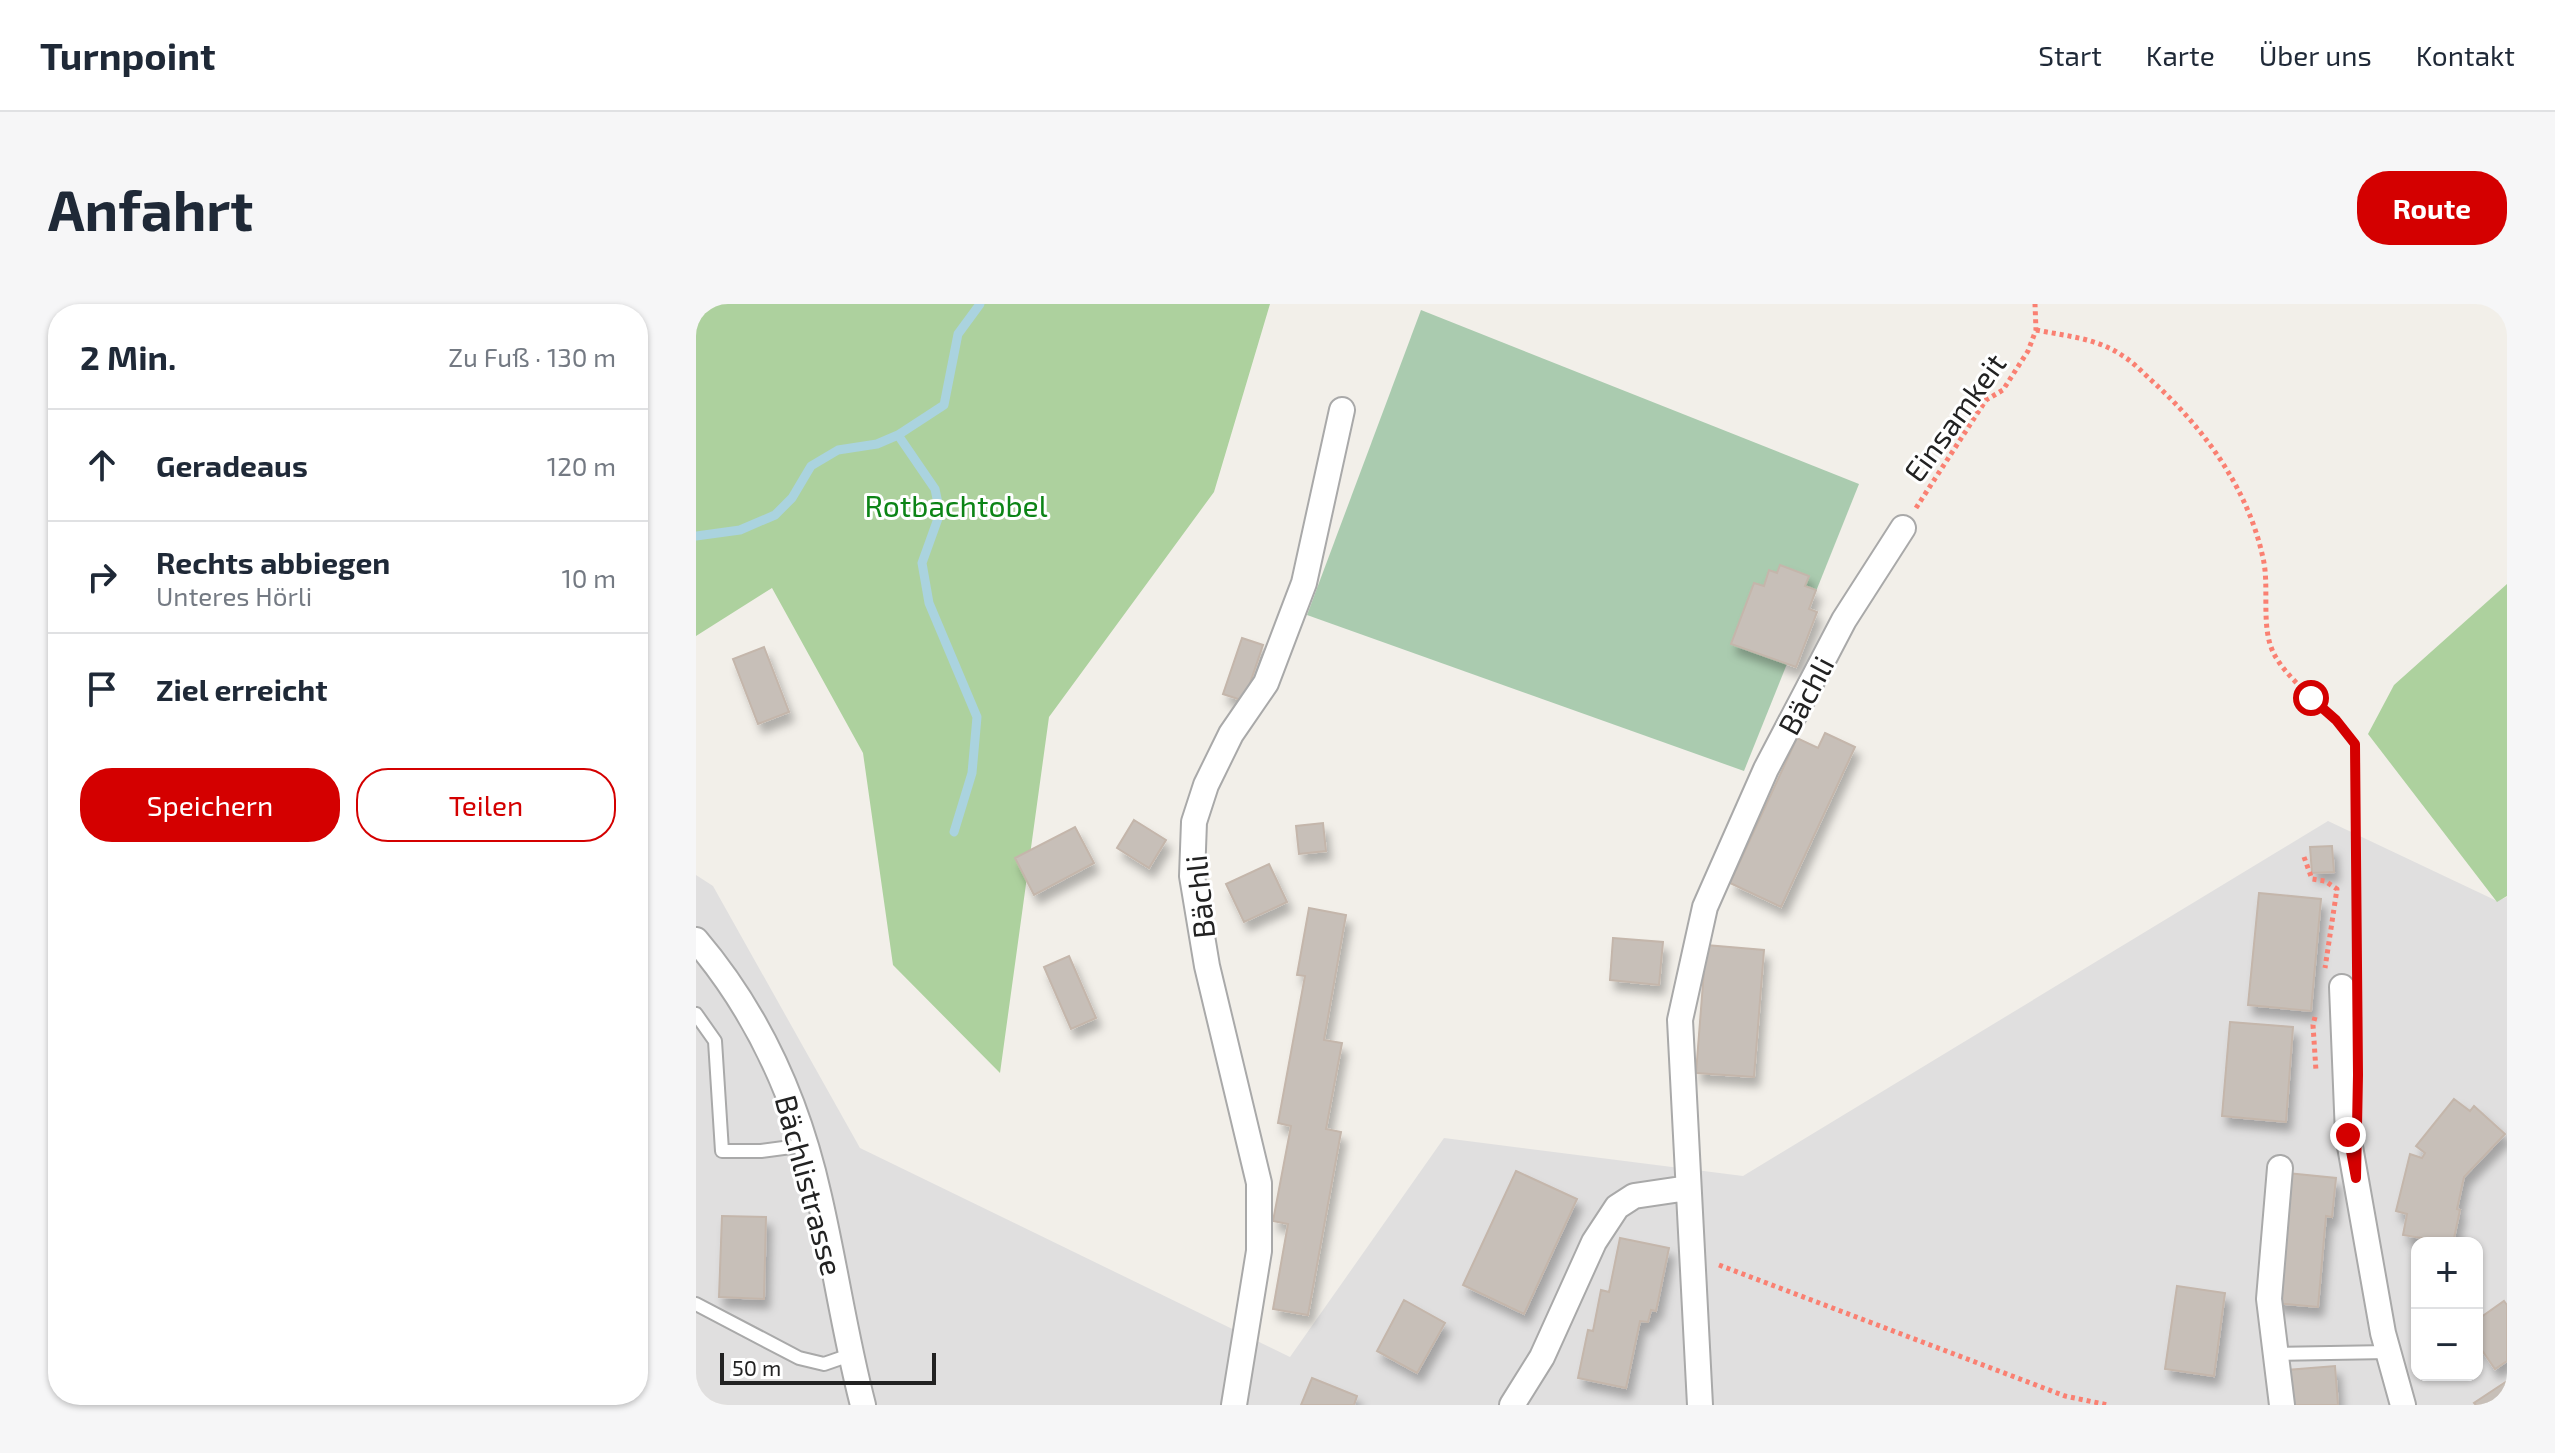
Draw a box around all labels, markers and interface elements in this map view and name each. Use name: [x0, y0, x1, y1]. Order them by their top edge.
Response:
text: Turnpoint: [40, 32, 216, 78]
text: Start: [2038, 38, 2102, 72]
text: Karte: [2146, 38, 2215, 72]
text: Über uns: [2259, 38, 2372, 72]
text: Kontakt: [2416, 38, 2515, 72]
button: Route: [2357, 171, 2507, 245]
text: Anfahrt: [48, 175, 253, 242]
text: 2 Min.: [80, 336, 176, 377]
text: Zu Fuß · 130 m: [448, 341, 616, 372]
street label: Einsamkeit: [1896, 346, 2012, 488]
icon: ahead: [80, 443, 124, 487]
text: Geradeaus: [156, 447, 308, 483]
text: 120 m: [547, 450, 616, 481]
park label: Rotbachtobel: [864, 487, 1048, 523]
text: Rechts abbiegen: [156, 544, 390, 580]
icon: right: [80, 555, 124, 599]
text: 10 m: [561, 562, 616, 593]
text: Unteres Hörli: [156, 580, 312, 611]
street label: Bächli: [1769, 650, 1841, 740]
icon: arrive: [80, 667, 124, 711]
text: Ziel erreicht: [156, 671, 328, 707]
route start: [2293, 680, 2329, 716]
button: Speichern: [80, 768, 340, 842]
button: Teilen: [356, 768, 616, 842]
street label: Bächli: [1177, 854, 1221, 940]
street label: Bächlistrasse: [769, 1091, 851, 1279]
route end: [2330, 1117, 2366, 1153]
map controls: [2411, 1237, 2483, 1381]
button: +: [2411, 1237, 2483, 1309]
button: −: [2411, 1309, 2483, 1381]
scale bar: [720, 1349, 936, 1385]
text: 50 m: [732, 1354, 781, 1380]

